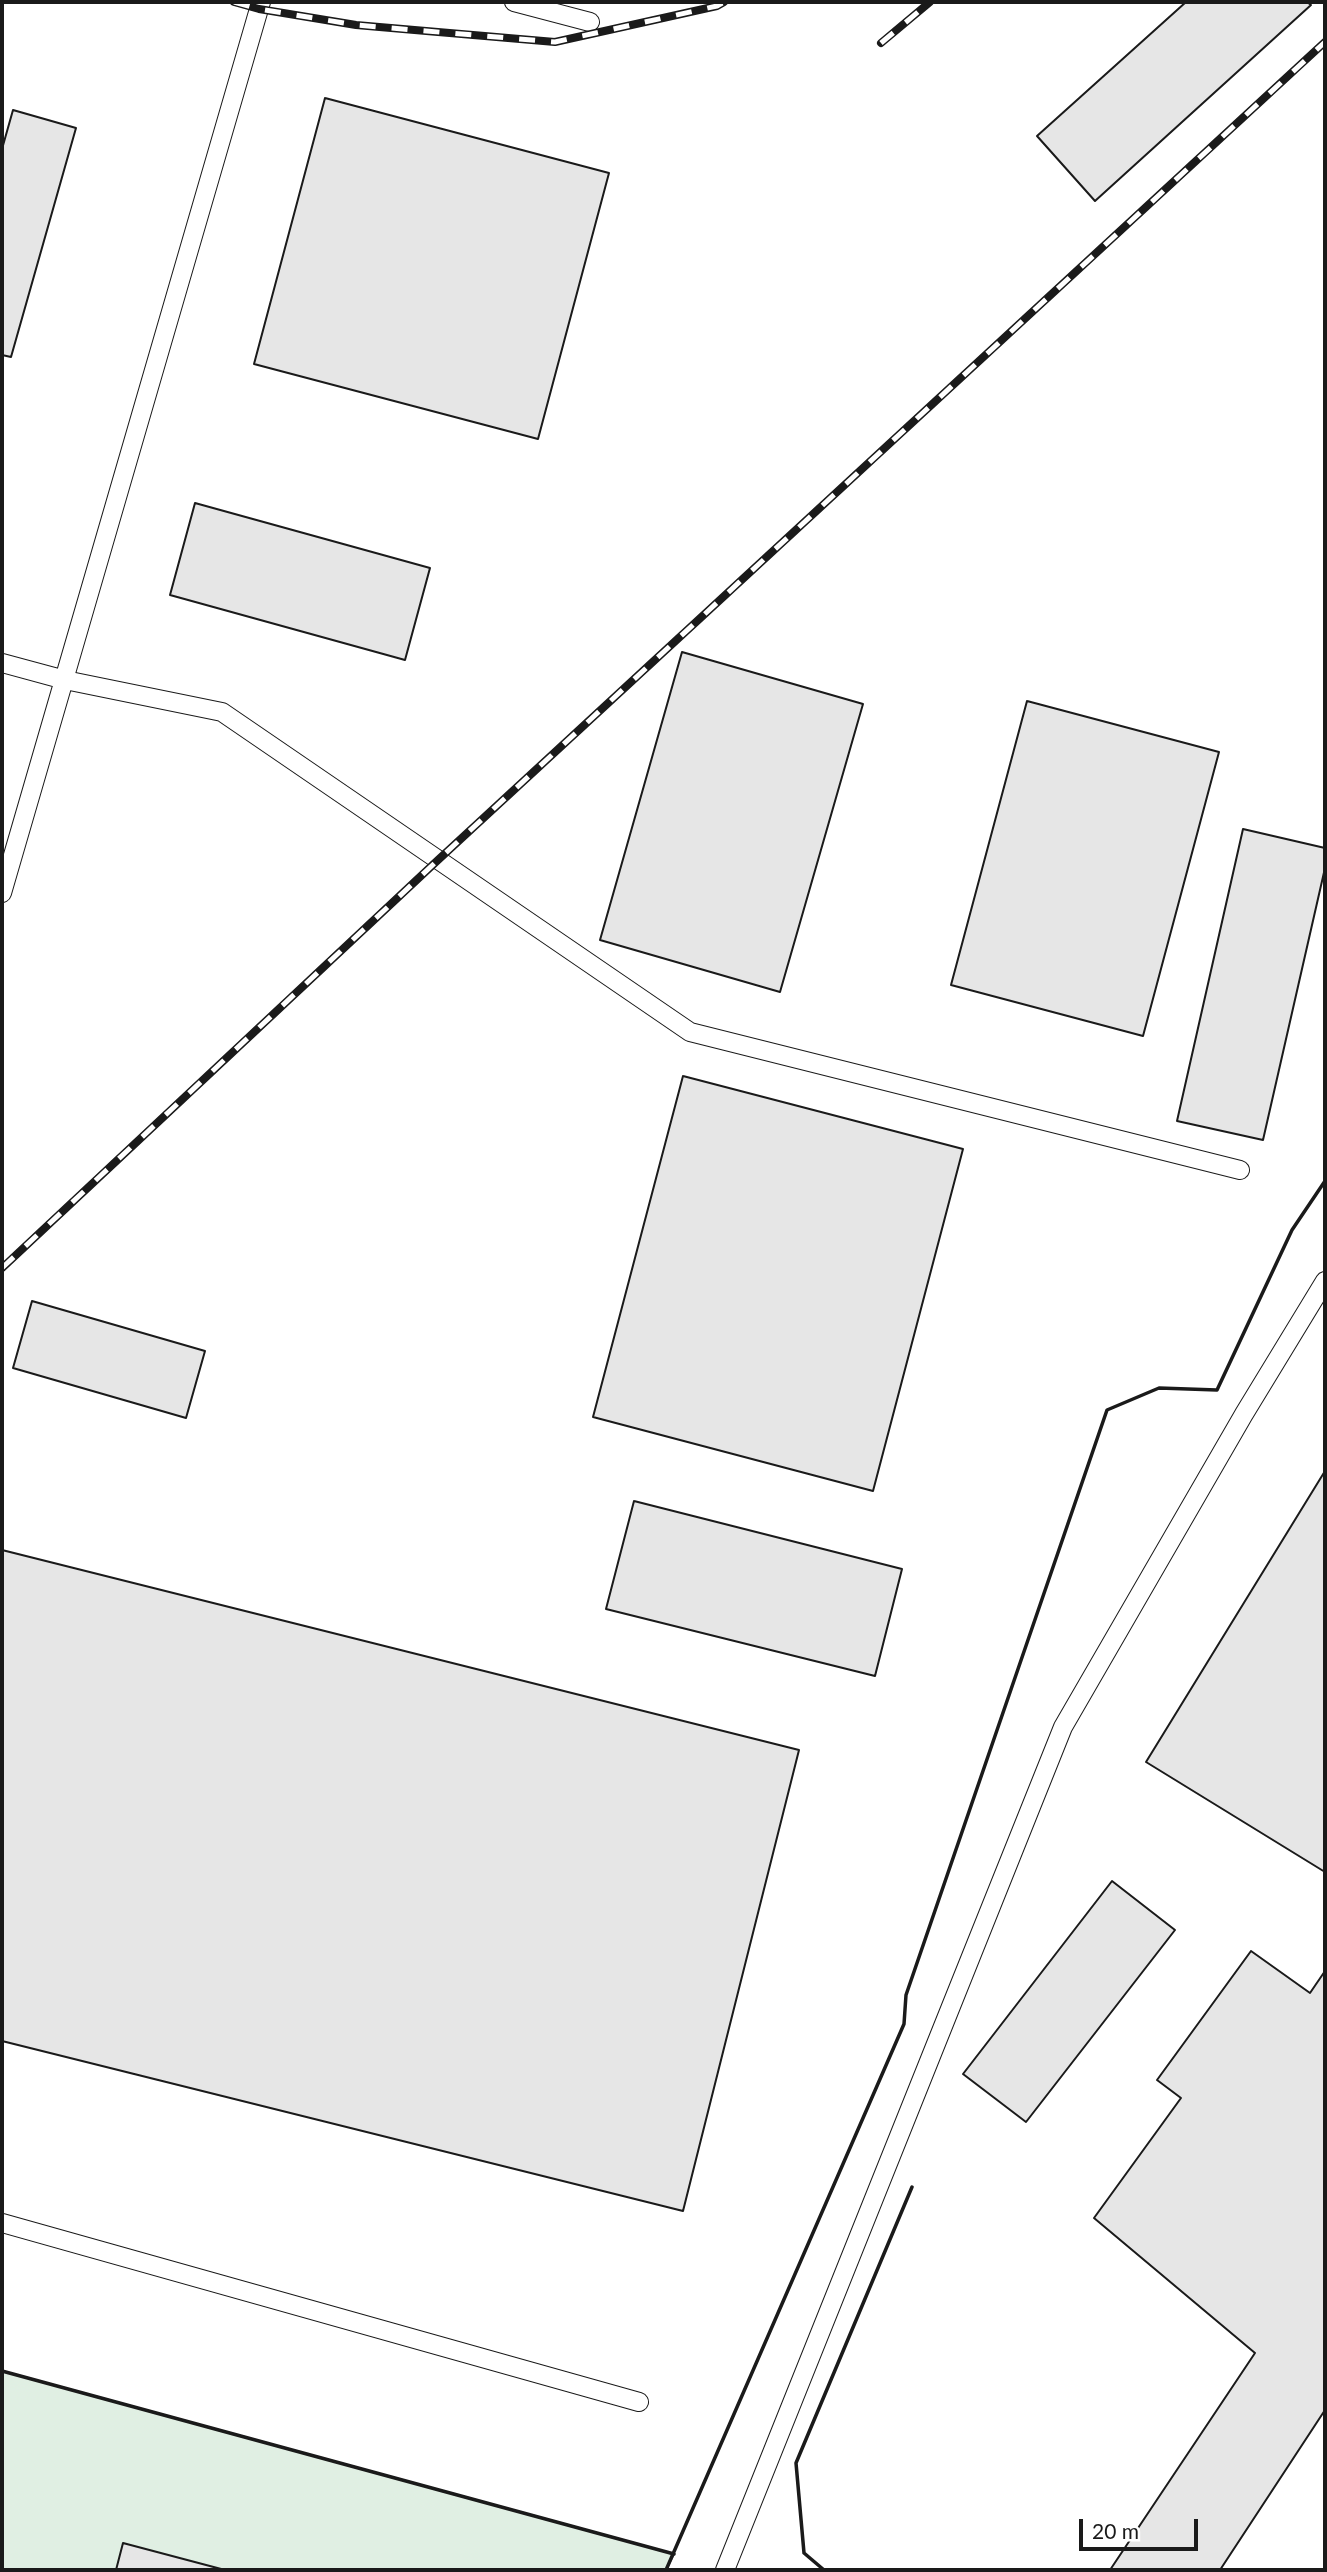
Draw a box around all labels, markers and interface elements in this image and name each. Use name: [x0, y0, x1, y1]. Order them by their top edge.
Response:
scale bar: [1082, 2506, 1201, 2550]
text: 20 m: [1092, 2518, 1139, 2543]

